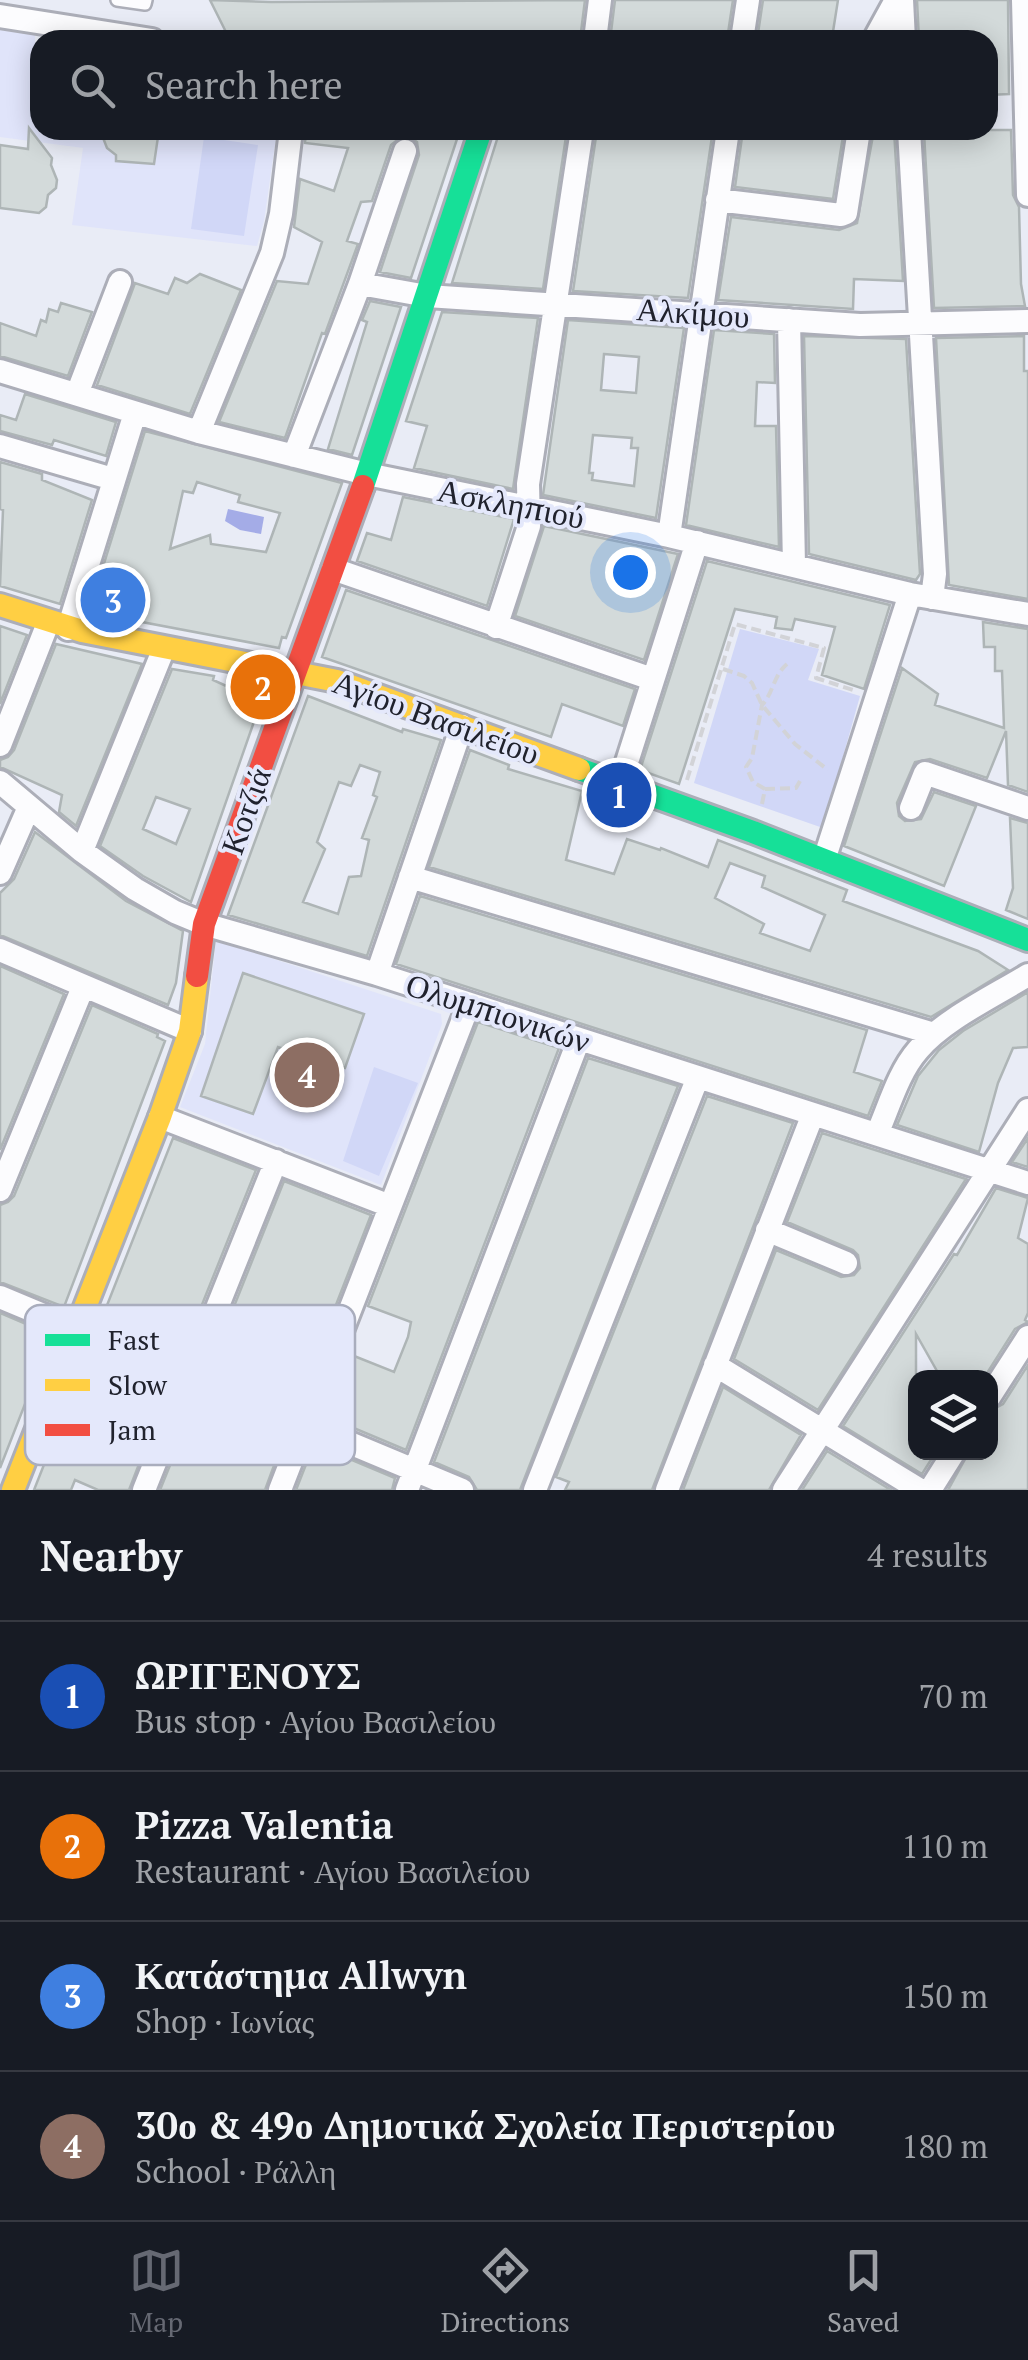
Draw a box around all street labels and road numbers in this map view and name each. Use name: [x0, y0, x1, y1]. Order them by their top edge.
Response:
street label: Αλκίμου: [635, 287, 751, 337]
street label: Ασκληπιού: [434, 468, 588, 538]
street label: Αγίου Βασιλείου: [327, 660, 545, 774]
street label: Κοτζιά: [210, 762, 280, 860]
street label: Ολυμπιονικών: [401, 963, 596, 1062]

